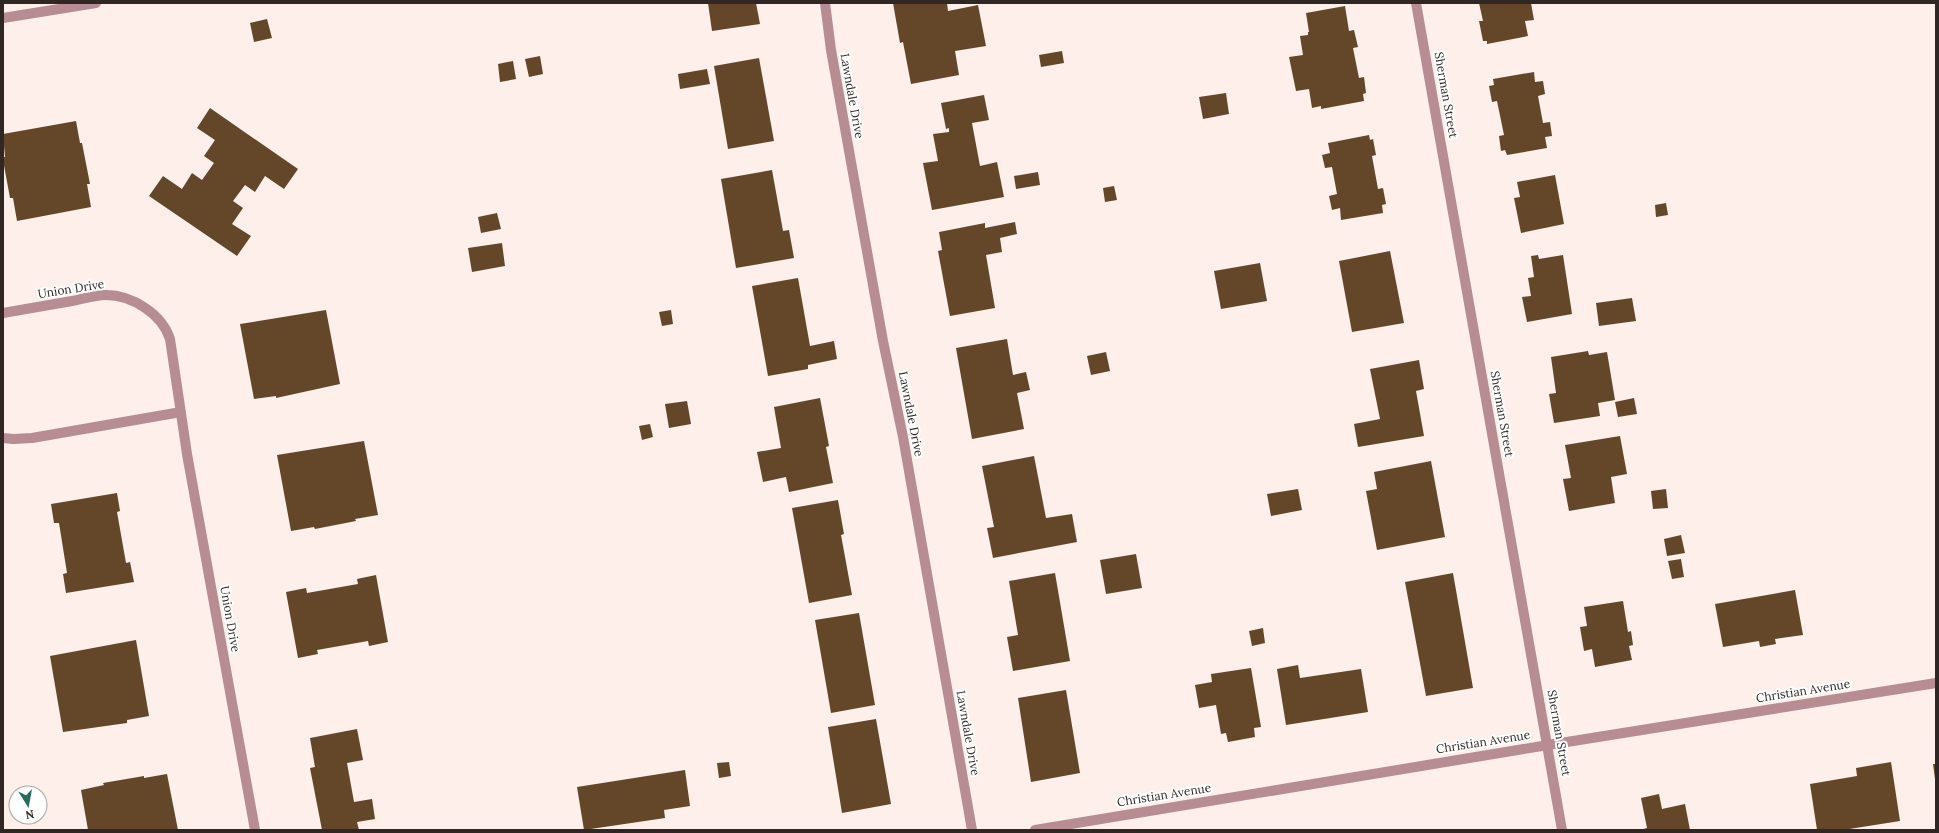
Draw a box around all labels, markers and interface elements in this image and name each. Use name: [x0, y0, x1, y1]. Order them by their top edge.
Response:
street label: Sherman Street: [1432, 51, 1461, 139]
street label: Lawndale Drive: [838, 52, 867, 140]
street label: Union Drive: [37, 276, 106, 301]
street label: Lawndale Drive: [896, 370, 927, 458]
street label: Sherman Street: [1488, 370, 1517, 458]
street label: Union Drive: [217, 585, 244, 654]
street label: Christian Avenue: [1755, 676, 1852, 705]
street label: Lawndale Drive: [954, 689, 983, 777]
street label: Sherman Street: [1545, 689, 1574, 777]
street label: Christian Avenue: [1435, 727, 1532, 756]
street label: Christian Avenue: [1116, 780, 1213, 809]
north arrow: [8, 785, 48, 825]
text: N: [24, 807, 35, 823]

